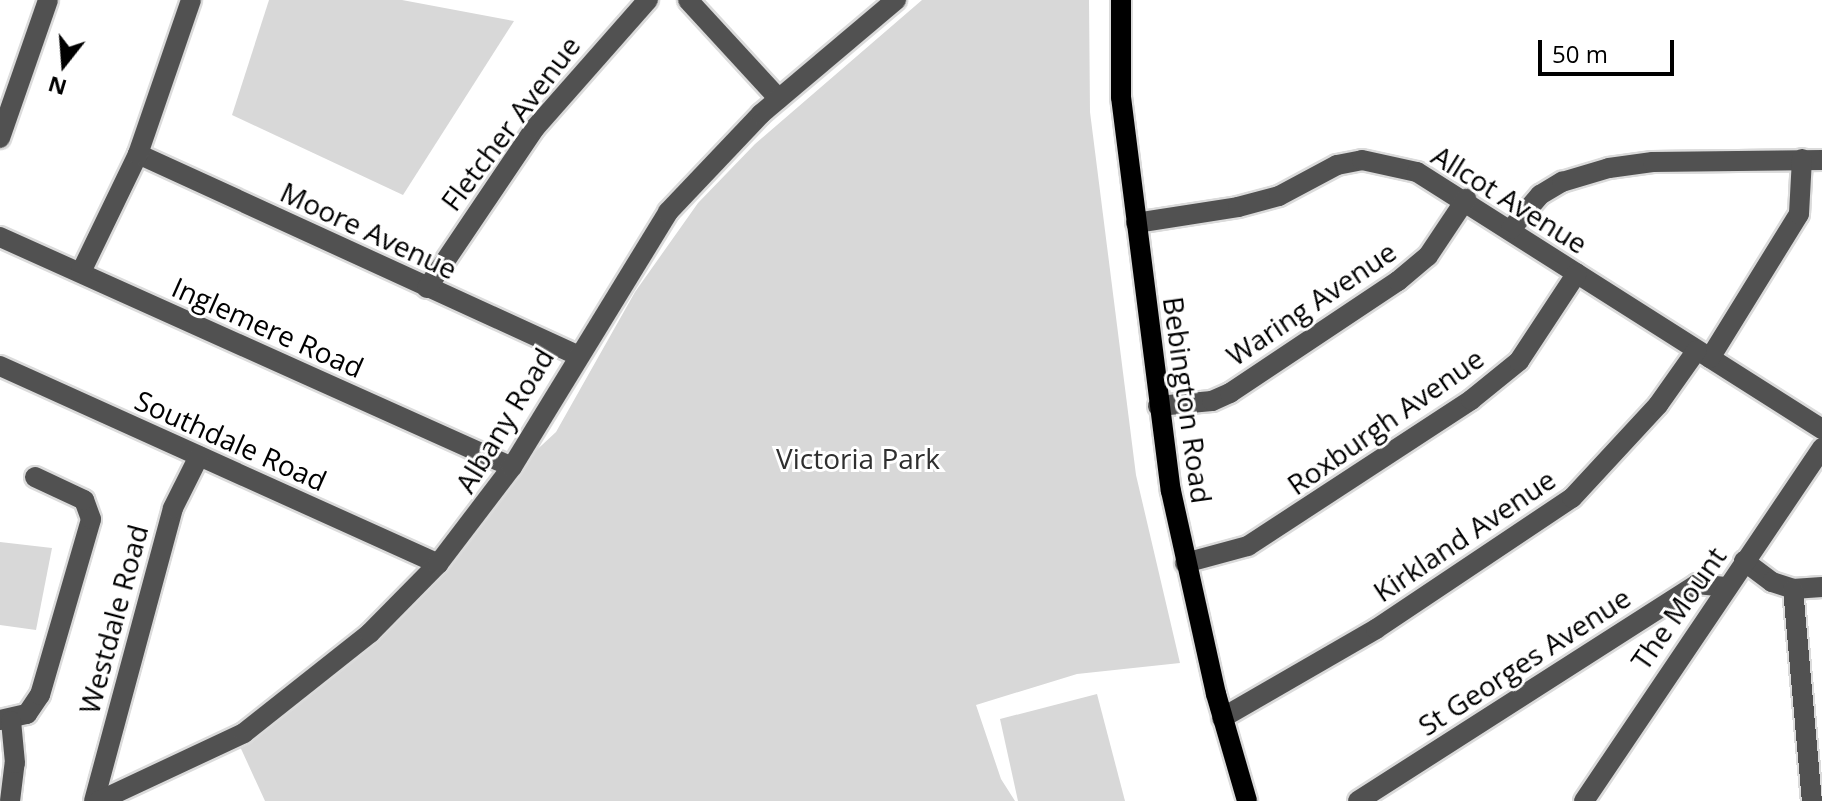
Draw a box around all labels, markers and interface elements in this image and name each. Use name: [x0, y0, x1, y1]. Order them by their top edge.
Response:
north arrow: [24, 24, 104, 104]
scale bar: [1542, 24, 1678, 74]
street label: Fletcher Avenue: [433, 29, 587, 217]
text: 50 m: [1552, 37, 1608, 70]
text: N: [44, 70, 70, 104]
street label: Allcot Avenue: [1426, 138, 1594, 260]
street label: Moore Avenue: [275, 174, 463, 286]
street label: Waring Avenue: [1220, 234, 1402, 372]
street label: Inglemere Road: [167, 270, 369, 384]
street label: Bebington Road: [1157, 294, 1219, 506]
street label: Roxburgh Avenue: [1280, 341, 1490, 501]
street label: Albany Road: [448, 342, 560, 498]
street label: Southdale Road: [130, 383, 332, 497]
park label: Victoria Park: [776, 441, 940, 475]
street label: Kirkland Avenue: [1367, 462, 1561, 608]
street label: Westdale Road: [72, 521, 154, 717]
street label: The Mount: [1624, 540, 1732, 676]
street label: St Georges Avenue: [1412, 580, 1636, 742]

